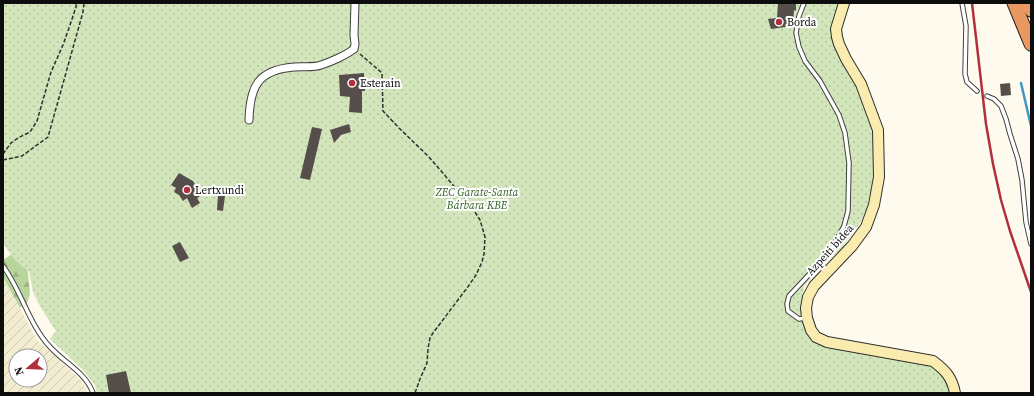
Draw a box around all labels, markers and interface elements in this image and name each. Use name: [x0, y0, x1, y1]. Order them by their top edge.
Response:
place label: Borda: [787, 15, 817, 30]
marker: Borda: [774, 17, 784, 27]
place label: Esterain: [360, 76, 401, 91]
marker: Esterain: [347, 78, 357, 88]
place label: Lertxundi: [195, 183, 244, 198]
marker: Lertxundi: [182, 185, 192, 195]
park label: ZEC Garate-Santa Bárbara KBE: [435, 185, 518, 213]
street label: Azpeiti bidea: [803, 221, 857, 279]
north arrow: [8, 348, 48, 388]
text: N: [11, 365, 27, 377]

